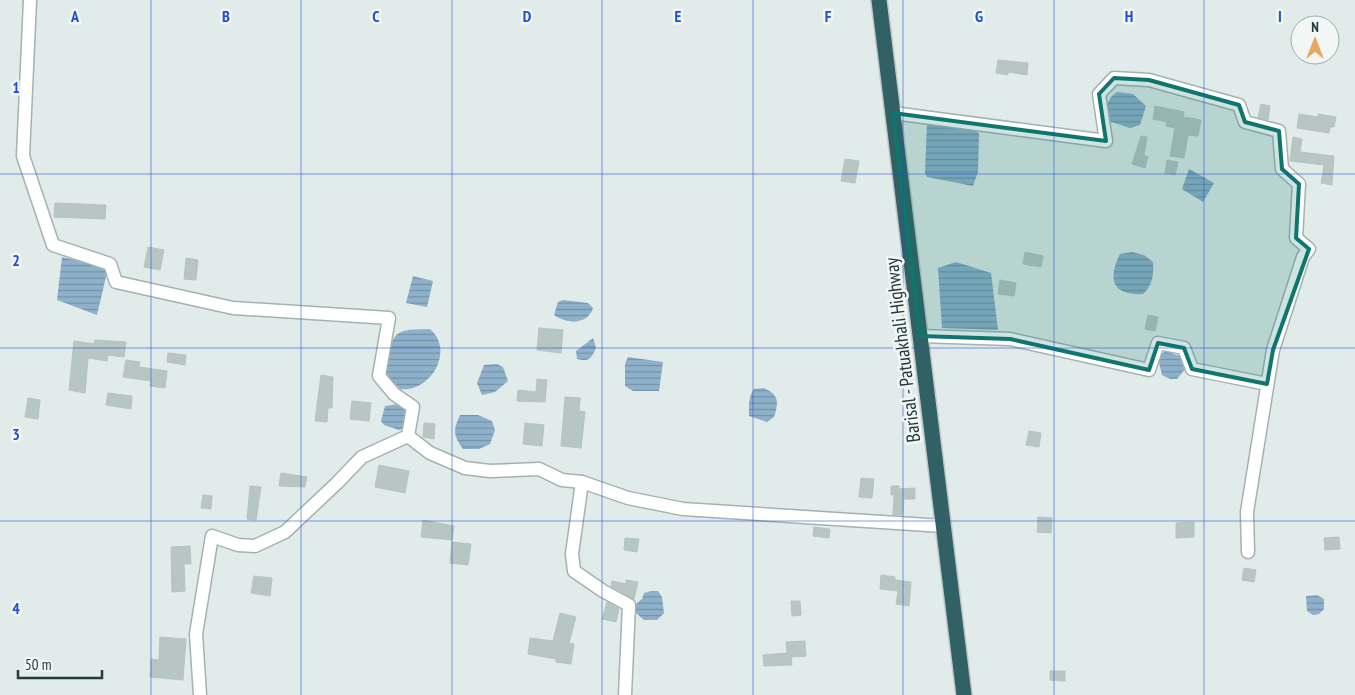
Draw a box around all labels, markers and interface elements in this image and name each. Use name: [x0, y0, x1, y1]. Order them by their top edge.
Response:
text: A: [70, 6, 80, 26]
text: B: [222, 6, 230, 26]
text: C: [372, 6, 380, 26]
text: D: [523, 6, 532, 26]
text: E: [675, 6, 682, 26]
text: F: [825, 6, 832, 26]
text: G: [975, 6, 983, 26]
text: H: [1125, 6, 1133, 26]
text: I: [1278, 6, 1282, 26]
north arrow: [1290, 15, 1340, 65]
text: N: [1311, 18, 1319, 36]
text: 1: [12, 77, 20, 97]
text: 2: [12, 250, 20, 270]
street label: Barisal - Patuakhali Highway: [879, 255, 925, 444]
text: 3: [12, 424, 20, 444]
text: 4: [12, 598, 20, 618]
scale bar: [18, 648, 101, 680]
text: 50 m: [25, 655, 51, 674]

